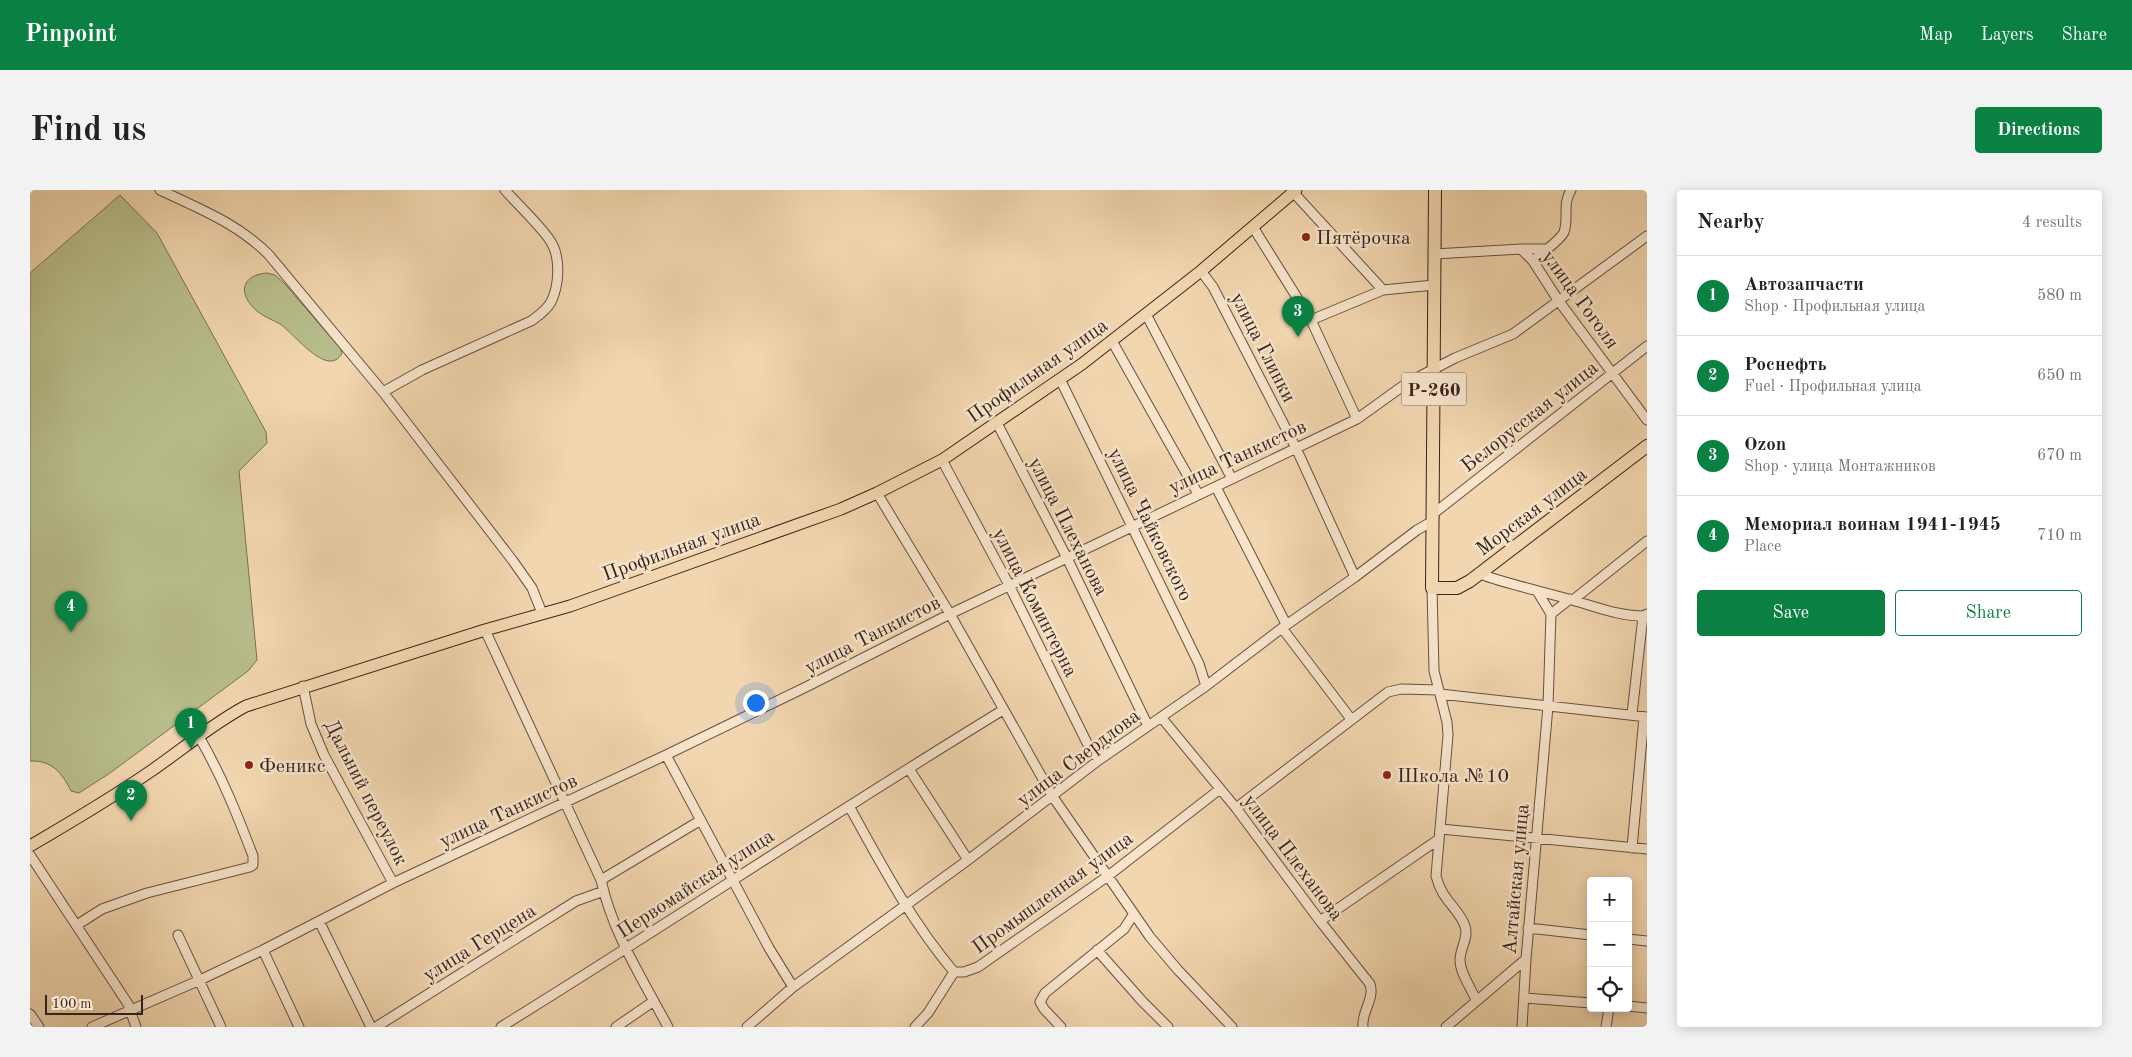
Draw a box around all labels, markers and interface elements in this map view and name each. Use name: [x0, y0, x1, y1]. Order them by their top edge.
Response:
text: Pinpoint: [25, 23, 117, 47]
text: Map: [1919, 26, 1953, 44]
text: Layers: [1981, 26, 2033, 44]
text: Share: [2061, 26, 2107, 44]
button: Directions: [1975, 107, 2102, 153]
text: Find us: [30, 113, 146, 148]
text: Nearby: [1697, 212, 1765, 233]
text: 4 results: [2022, 215, 2082, 231]
place label: Пятёрочка: [1316, 229, 1411, 249]
marker: Пятёрочка: [1300, 231, 1312, 243]
street label: улица Гоголя: [1537, 247, 1622, 353]
text: Автозапчасти: [1744, 276, 1864, 295]
text: 1: [1708, 288, 1718, 304]
text: 580 m: [2037, 288, 2082, 304]
street label: улица Глинки: [1226, 290, 1298, 406]
pin: 3: [1282, 296, 1314, 337]
text: Shop · Профильная улица: [1744, 299, 1925, 315]
street label: Профильная улица: [964, 316, 1112, 428]
text: Роснефть: [1744, 356, 1827, 375]
street label: Белорусская улица: [1458, 358, 1602, 477]
text: 2: [1708, 368, 1718, 384]
text: 650 m: [2037, 368, 2082, 384]
road number: Р-260: [1402, 372, 1466, 405]
text: Fuel · Профильная улица: [1744, 379, 1922, 395]
street label: улица Танкистов: [1166, 417, 1310, 498]
text: Ozon: [1744, 436, 1786, 455]
street label: улица Чайковского: [1103, 445, 1195, 605]
text: 3: [1708, 448, 1718, 464]
text: 670 m: [2037, 448, 2082, 464]
street label: улица Плеханова: [1024, 454, 1111, 599]
text: Shop · улица Монтажников: [1744, 459, 1936, 475]
street label: Морская улица: [1473, 465, 1591, 561]
street label: Профильная улица: [600, 510, 763, 586]
text: Мемориал воинам 1941-1945: [1744, 516, 2001, 535]
street label: улица Коминтерна: [988, 525, 1080, 681]
text: 4: [1708, 528, 1718, 544]
text: 710 m: [2037, 528, 2082, 544]
text: Place: [1744, 539, 1781, 555]
button: Save: [1697, 590, 1885, 636]
button: Share: [1895, 590, 2082, 636]
pin: 4: [55, 591, 87, 632]
street label: улица Танкистов: [802, 593, 944, 679]
your location: [743, 690, 769, 716]
street label: улица Свердлова: [1014, 706, 1144, 811]
pin: 1: [175, 708, 207, 749]
street label: Дальний переулок: [320, 717, 411, 869]
place label: Феникс: [259, 757, 326, 777]
marker: Феникс: [243, 759, 255, 771]
place label: Школа №10: [1397, 767, 1509, 787]
marker: Школа №10: [1381, 769, 1393, 781]
street label: улица Танкистов: [437, 771, 581, 852]
pin: 2: [115, 780, 147, 821]
street label: улица Плеханова: [1239, 791, 1346, 925]
street label: Алтайская улица: [1500, 803, 1534, 955]
street label: Первомайская улица: [614, 826, 778, 943]
street label: Промышленная улица: [969, 829, 1137, 958]
map controls: [1587, 877, 1632, 1012]
button: +: [1587, 877, 1632, 922]
street label: улица Герцена: [420, 901, 540, 986]
button: −: [1587, 922, 1632, 967]
button: locate: [1587, 967, 1632, 1012]
scale bar: [45, 992, 142, 1015]
text: 100 m: [52, 997, 91, 1011]

